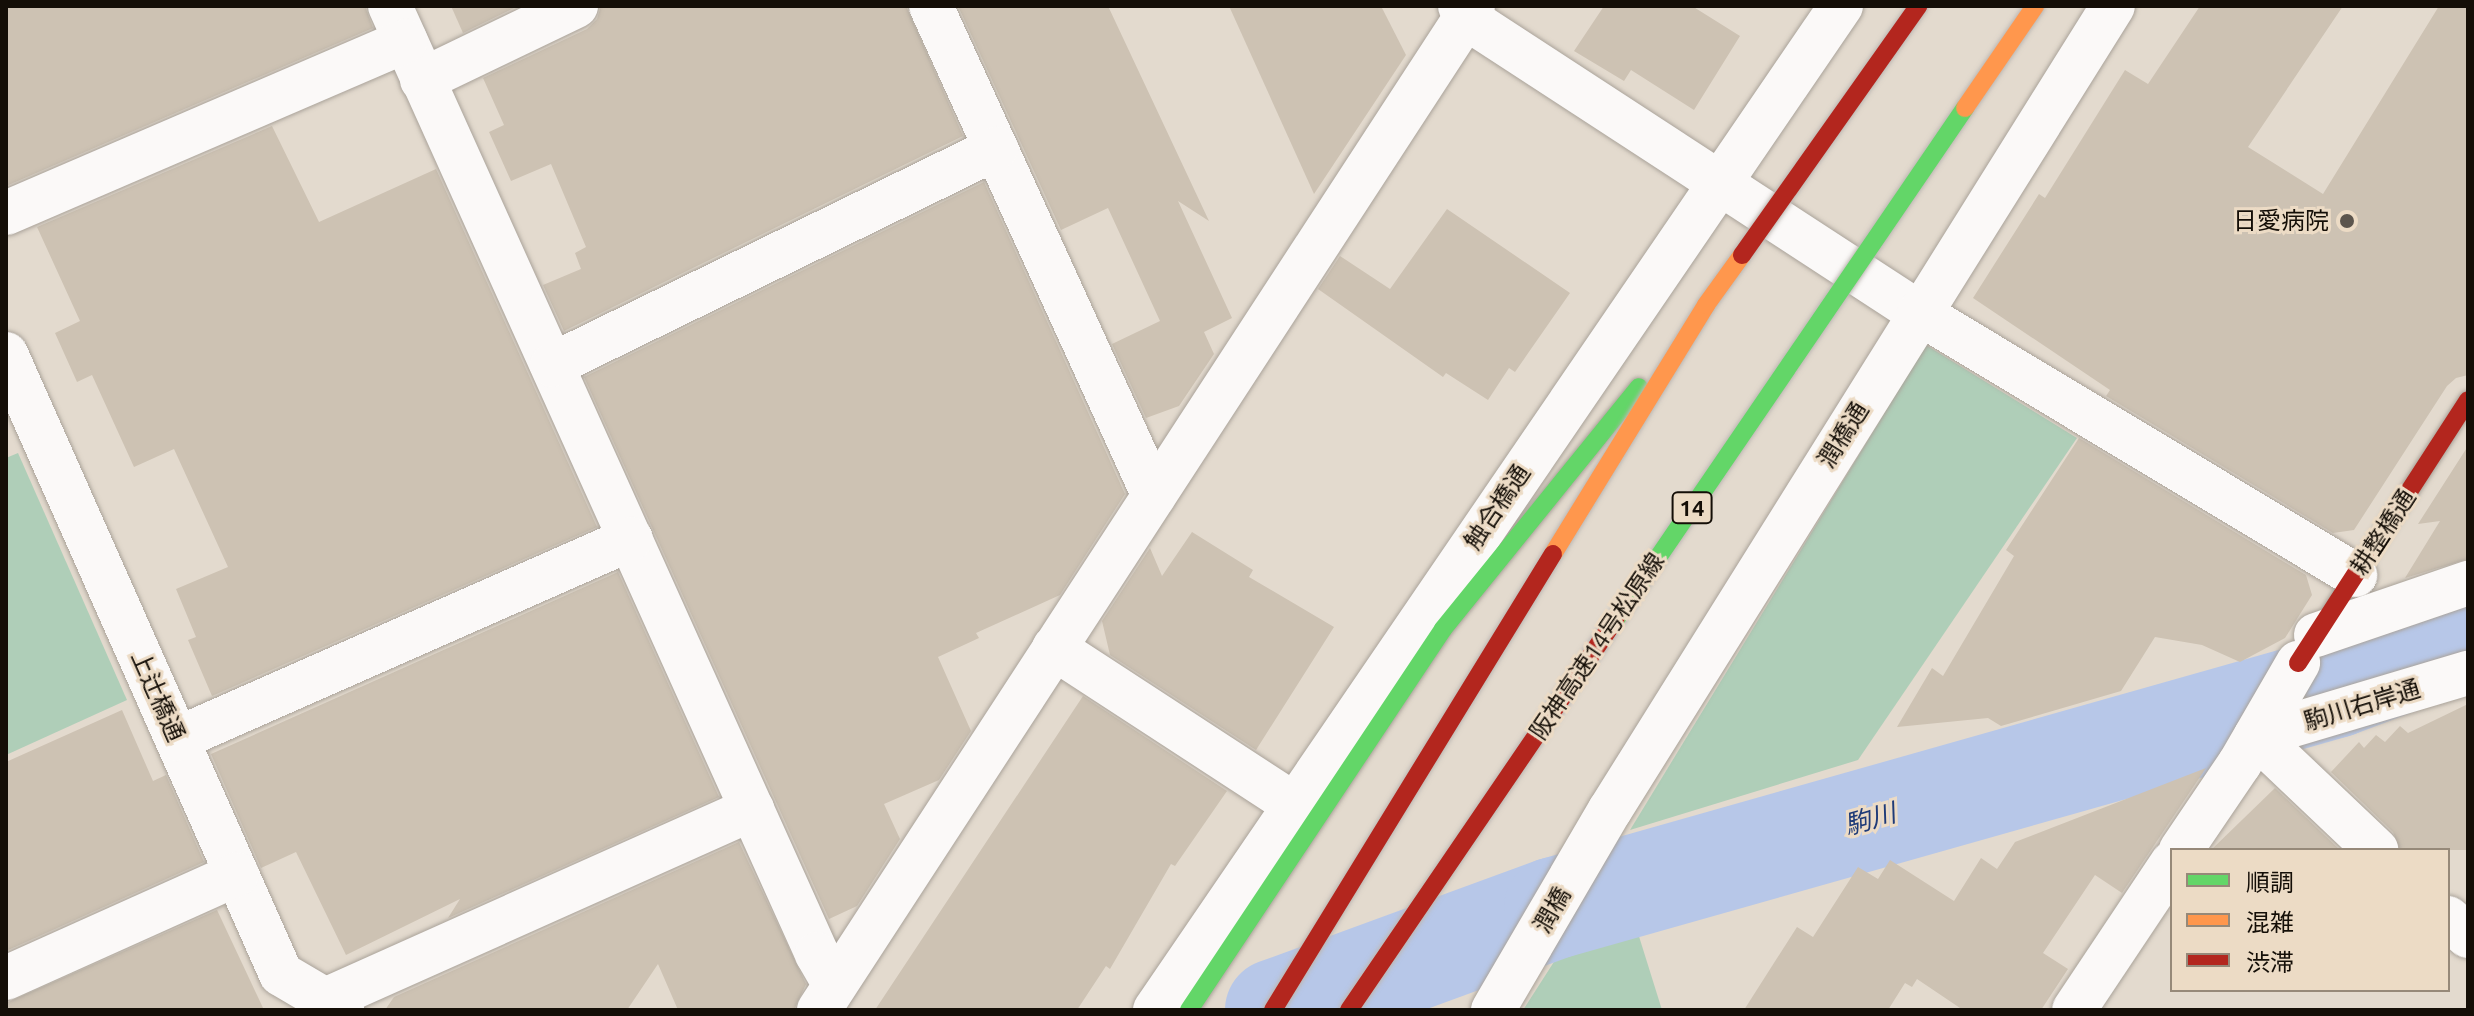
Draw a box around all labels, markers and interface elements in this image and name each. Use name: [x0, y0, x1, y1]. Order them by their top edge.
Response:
place label: 日愛病院: [2233, 207, 2329, 235]
marker: 日愛病院: [2336, 210, 2358, 232]
street label: 潤橋通: [1812, 397, 1874, 473]
street label: 触合橋通: [1458, 459, 1536, 555]
street label: 耕整橋通: [2345, 484, 2421, 580]
road number: 14: [1670, 490, 1714, 526]
street label: 阪神高速14号松原線: [1524, 547, 1670, 745]
street label: 上辻橋通: [125, 646, 191, 746]
street label: 駒川右岸通: [2300, 674, 2424, 736]
water label: 駒川: [1841, 797, 1899, 841]
legend: [2170, 848, 2450, 992]
text: 順調: [2246, 869, 2294, 896]
street label: 潤橋: [1528, 882, 1576, 938]
text: 混雑: [2246, 909, 2294, 936]
text: 渋滞: [2246, 949, 2294, 976]

